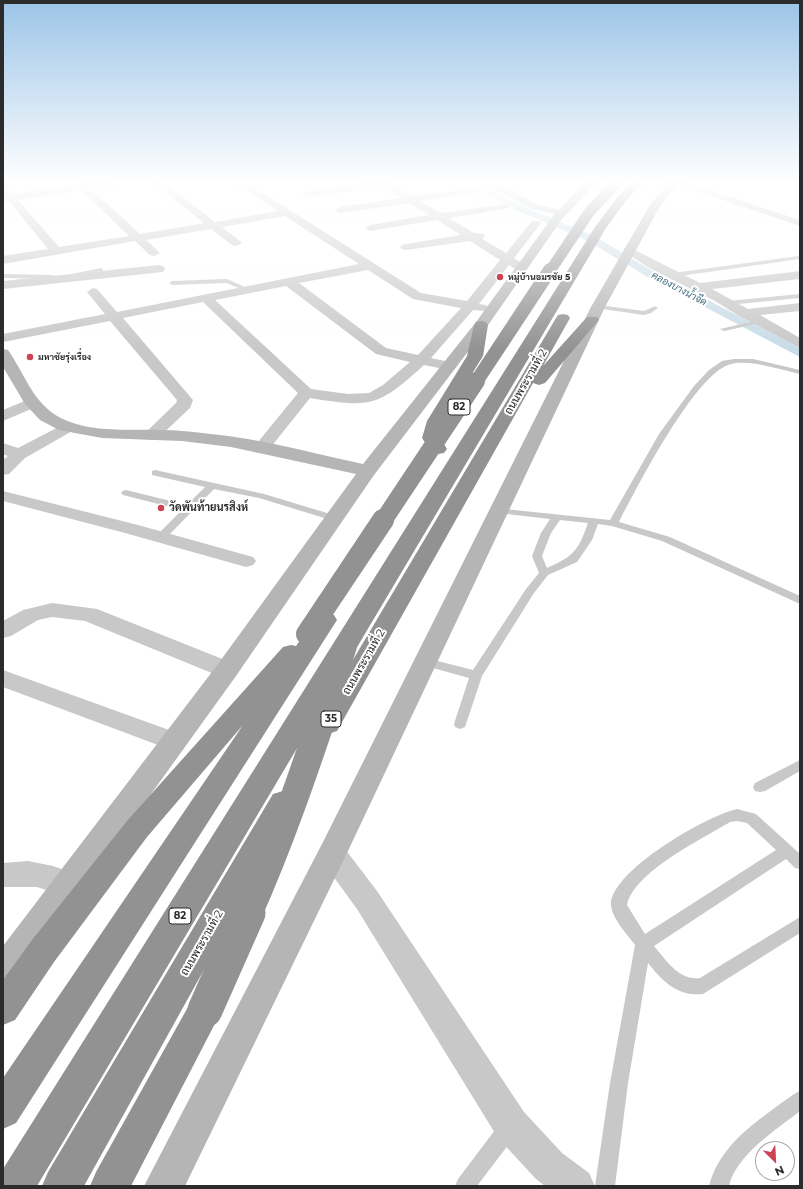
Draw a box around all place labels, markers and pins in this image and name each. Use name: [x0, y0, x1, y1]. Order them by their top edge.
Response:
marker: หมู่บ้านอมรชัย 5: [495, 272, 505, 282]
place label: หมู่บ้านอมรชัย 5: [508, 272, 570, 282]
marker: มหาชัยรุ่งเรื่อง: [25, 352, 35, 362]
place label: มหาชัยรุ่งเรื่อง: [38, 352, 91, 362]
place label: วัดพันท้ายนรสิงห์: [169, 501, 248, 515]
marker: วัดพันท้ายนรสิงห์: [156, 503, 166, 513]

